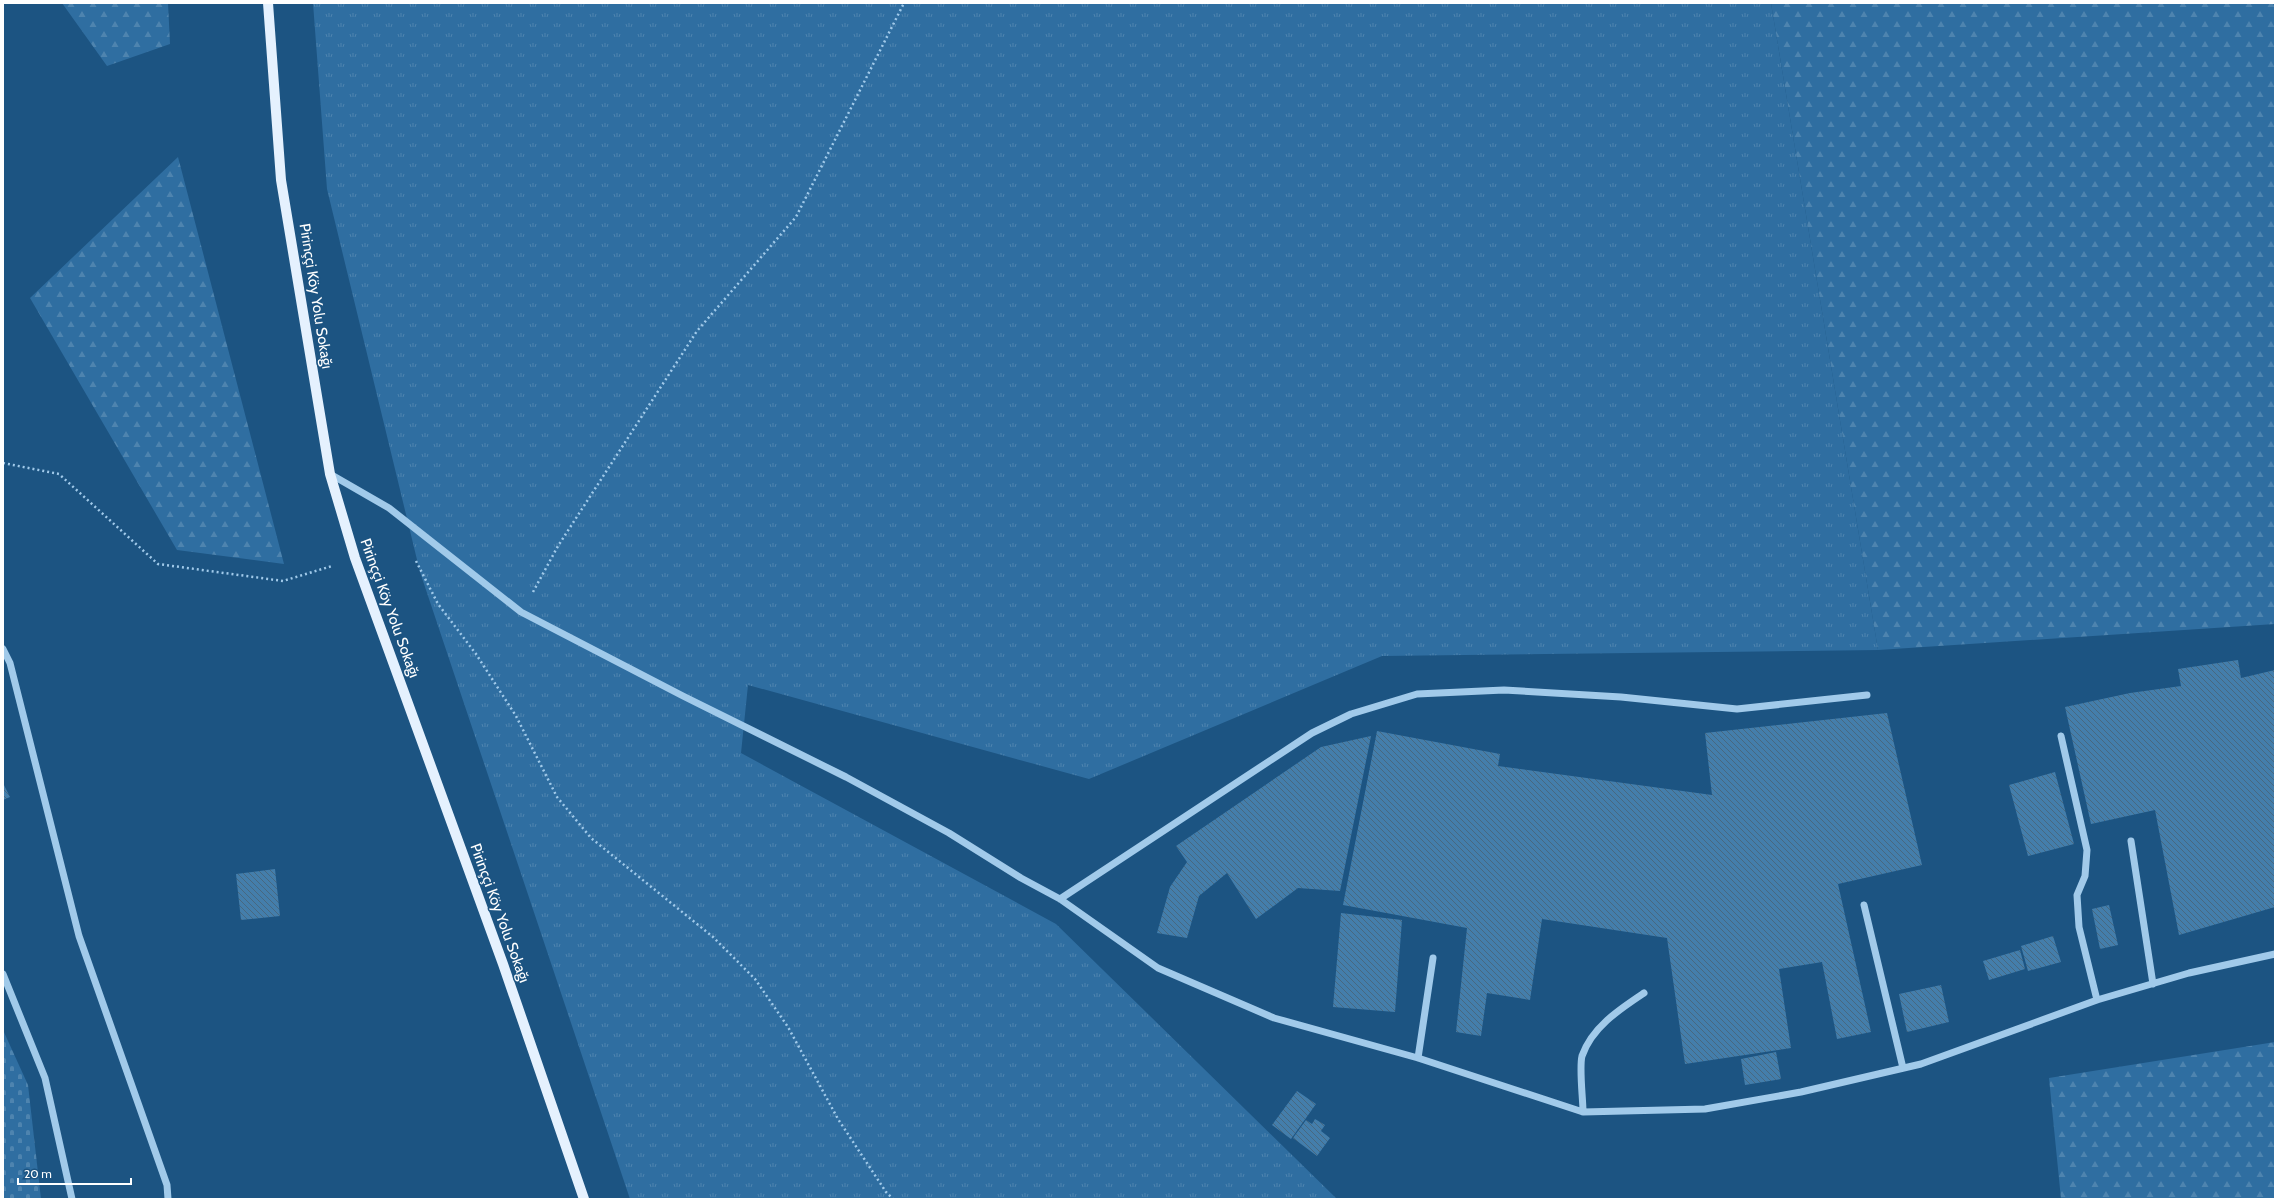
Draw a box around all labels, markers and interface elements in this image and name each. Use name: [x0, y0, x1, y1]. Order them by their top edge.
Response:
street label: Pirinççi Köy Yolu Sokağı: [296, 222, 336, 370]
street label: Pirinççi Köy Yolu Sokağı: [356, 536, 424, 680]
street label: Pirinççi Köy Yolu Sokağı: [466, 841, 534, 985]
scale bar: [18, 1160, 131, 1186]
text: 20 m: [24, 1166, 52, 1181]

